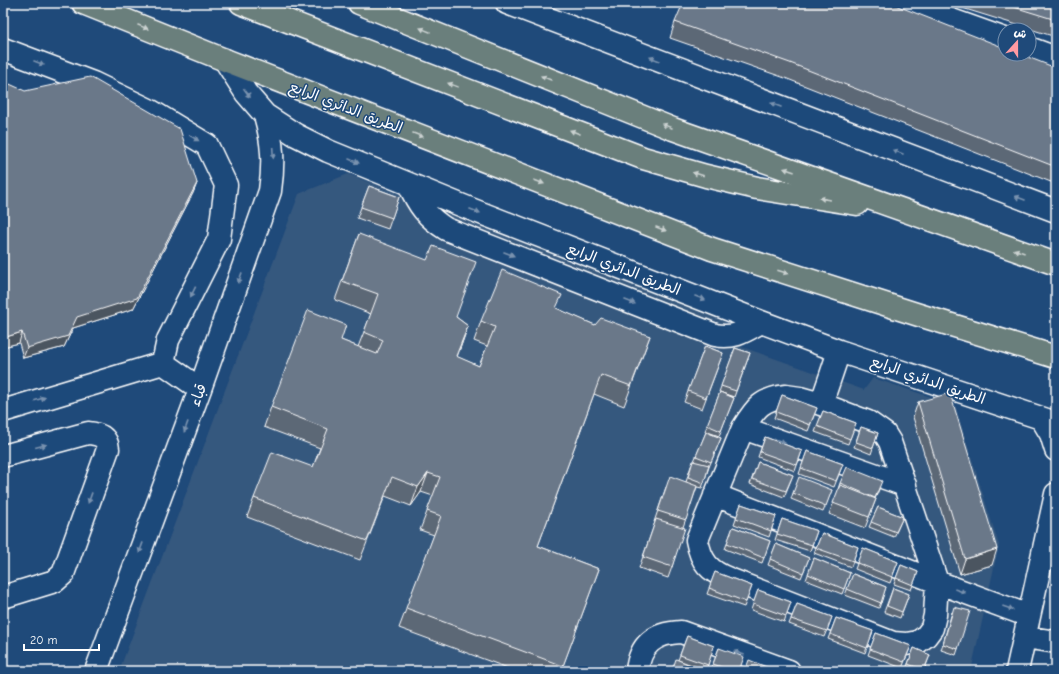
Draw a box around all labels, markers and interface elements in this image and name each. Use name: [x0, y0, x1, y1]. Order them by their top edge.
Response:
north arrow: [997, 22, 1037, 62]
one-way arrow: [137, 24, 148, 30]
text: ش: [1012, 25, 1028, 41]
one-way arrow: [419, 26, 431, 32]
one-way arrow: [648, 56, 660, 62]
one-way arrow: [34, 61, 46, 67]
one-way arrow: [541, 75, 552, 81]
street label: الطريق الدائري الرابع: [286, 77, 405, 139]
one-way arrow: [447, 82, 459, 88]
one-way arrow: [242, 87, 251, 98]
one-way arrow: [770, 102, 782, 108]
one-way arrow: [660, 123, 672, 129]
one-way arrow: [568, 128, 580, 134]
one-way arrow: [413, 133, 425, 139]
one-way arrow: [188, 134, 200, 141]
one-way arrow: [269, 147, 276, 159]
one-way arrow: [892, 148, 904, 154]
one-way arrow: [349, 159, 361, 165]
one-way arrow: [783, 167, 795, 173]
one-way arrow: [691, 171, 703, 177]
one-way arrow: [534, 180, 546, 186]
one-way arrow: [1013, 194, 1025, 200]
one-way arrow: [819, 196, 831, 202]
one-way arrow: [469, 208, 481, 214]
one-way arrow: [655, 227, 667, 233]
street label: الطريق الدائري الرابع: [564, 239, 683, 301]
one-way arrow: [1013, 248, 1025, 254]
one-way arrow: [503, 252, 515, 258]
one-way arrow: [778, 269, 790, 275]
one-way arrow: [236, 272, 242, 284]
one-way arrow: [190, 286, 196, 297]
one-way arrow: [695, 296, 707, 302]
one-way arrow: [624, 299, 636, 305]
street label: الطريق الدائري الرابع: [868, 352, 988, 410]
street label: قباء: [186, 381, 210, 409]
one-way arrow: [35, 396, 47, 402]
one-way arrow: [183, 421, 189, 433]
one-way arrow: [774, 438, 786, 444]
one-way arrow: [35, 443, 47, 449]
one-way arrow: [87, 492, 93, 504]
one-way arrow: [137, 543, 143, 555]
one-way arrow: [955, 588, 967, 594]
one-way arrow: [1002, 606, 1014, 612]
scale bar: [24, 626, 99, 652]
text: 20 m: [30, 633, 58, 647]
one-way arrow: [733, 650, 745, 656]

